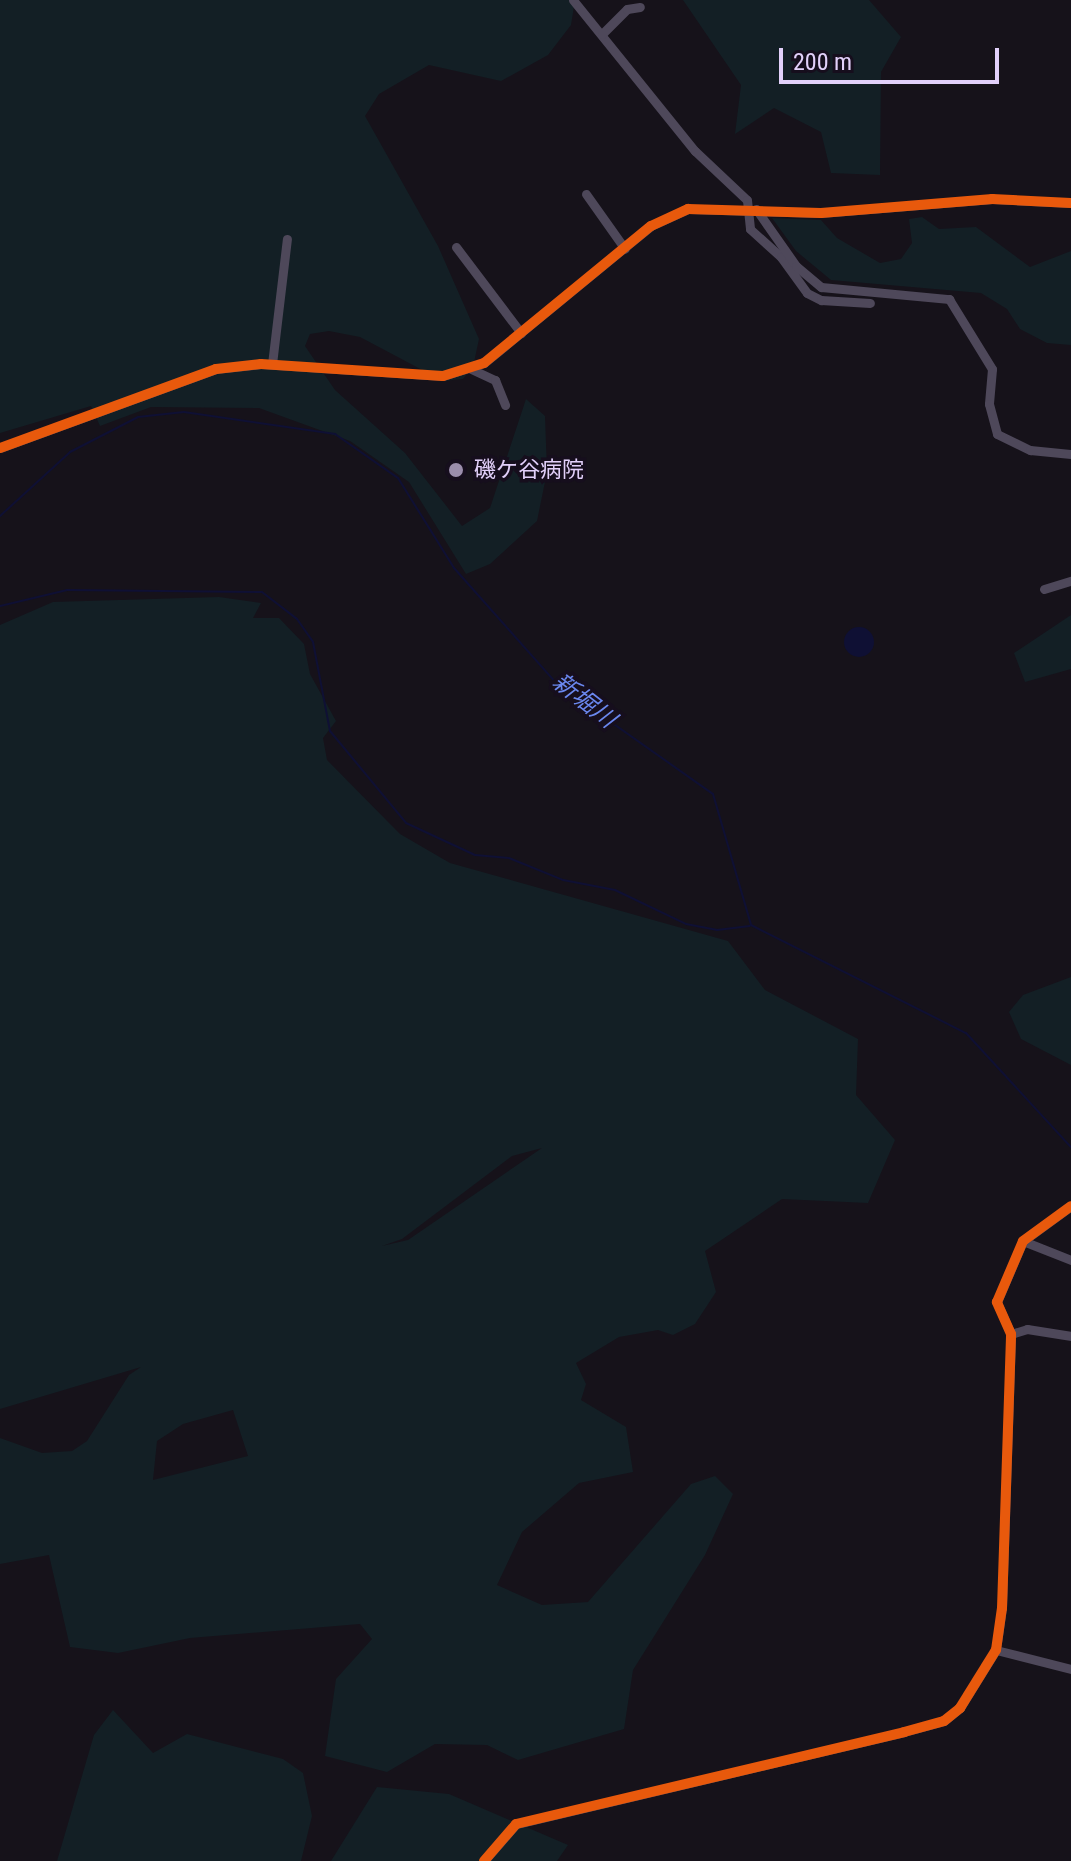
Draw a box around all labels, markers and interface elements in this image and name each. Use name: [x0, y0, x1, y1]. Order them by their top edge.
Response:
scale bar: [783, 32, 1003, 82]
text: 200 m: [793, 48, 852, 76]
place label: 磯ケ谷病院: [474, 457, 584, 483]
marker: 磯ケ谷病院: [445, 459, 467, 481]
water label: 新堀川: [547, 667, 621, 735]

